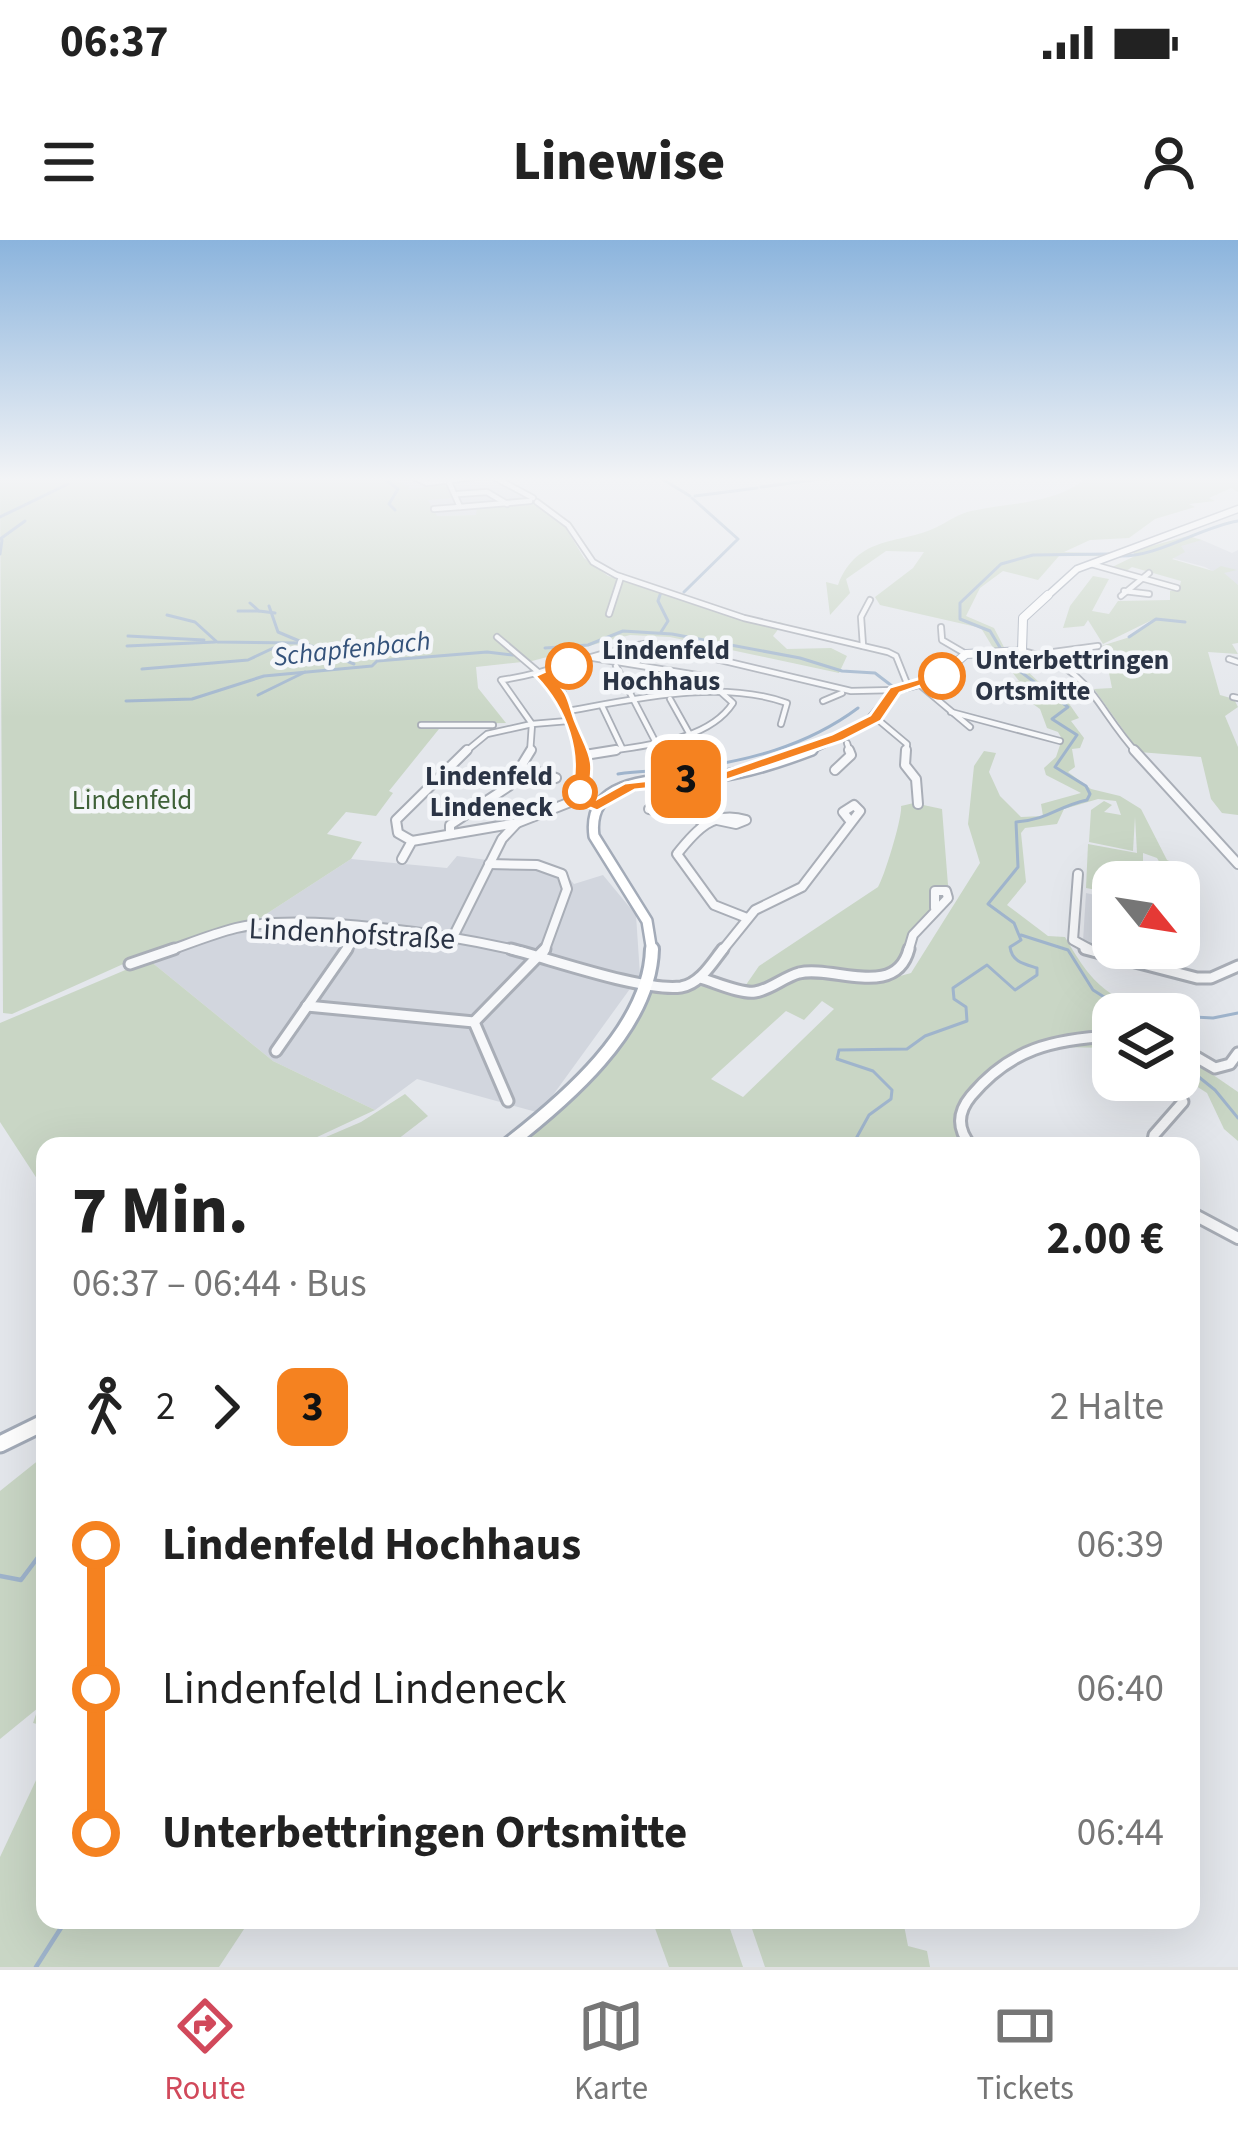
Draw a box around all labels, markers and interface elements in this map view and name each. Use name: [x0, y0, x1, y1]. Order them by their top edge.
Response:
text: 06:37: [60, 10, 169, 74]
text: Linewise: [513, 124, 725, 201]
icon: menu: [36, 129, 102, 195]
icon: person: [1136, 129, 1202, 195]
water label: Schapfenbach: [272, 621, 432, 677]
place label: Lindenfeld Hochhaus: [602, 631, 730, 701]
place label: Unterbettringen Ortsmitte: [975, 641, 1169, 711]
marker: Lindenfeld Hochhaus: [547, 644, 591, 688]
marker: Unterbettringen Ortsmitte: [920, 654, 964, 698]
line badge: 3: [647, 740, 725, 818]
text: 3: [675, 749, 697, 809]
place label: Lindenfeld Lindeneck: [425, 757, 553, 827]
marker: Lindenfeld Lindeneck: [564, 776, 596, 808]
park label: Lindenfeld: [72, 781, 192, 820]
north arrow: [1092, 861, 1200, 969]
map controls: [1092, 861, 1200, 1101]
street label: Lindenhofstraße: [248, 907, 456, 961]
button: layers: [1092, 993, 1200, 1101]
text: 7 Min.: [72, 1164, 248, 1258]
text: 2.00 €: [1046, 1207, 1164, 1271]
text: 06:37 – 06:44 · Bus: [72, 1256, 367, 1312]
icon: walk: [72, 1374, 138, 1440]
icon: forward: [193, 1374, 259, 1440]
text: 3: [301, 1377, 324, 1437]
text: 2: [156, 1379, 175, 1435]
text: 2 Halte: [1050, 1379, 1164, 1435]
text: Lindenfeld Hochhaus: [162, 1513, 581, 1577]
text: 06:39: [1077, 1517, 1164, 1573]
text: Lindenfeld Lindeneck: [162, 1657, 567, 1721]
text: 06:40: [1077, 1661, 1164, 1717]
text: Unterbettringen Ortsmitte: [162, 1801, 687, 1865]
text: 06:44: [1077, 1805, 1164, 1861]
tab: Route: [164, 1993, 246, 2112]
tab: Karte: [574, 1993, 648, 2112]
tab: Tickets: [977, 1993, 1074, 2112]

